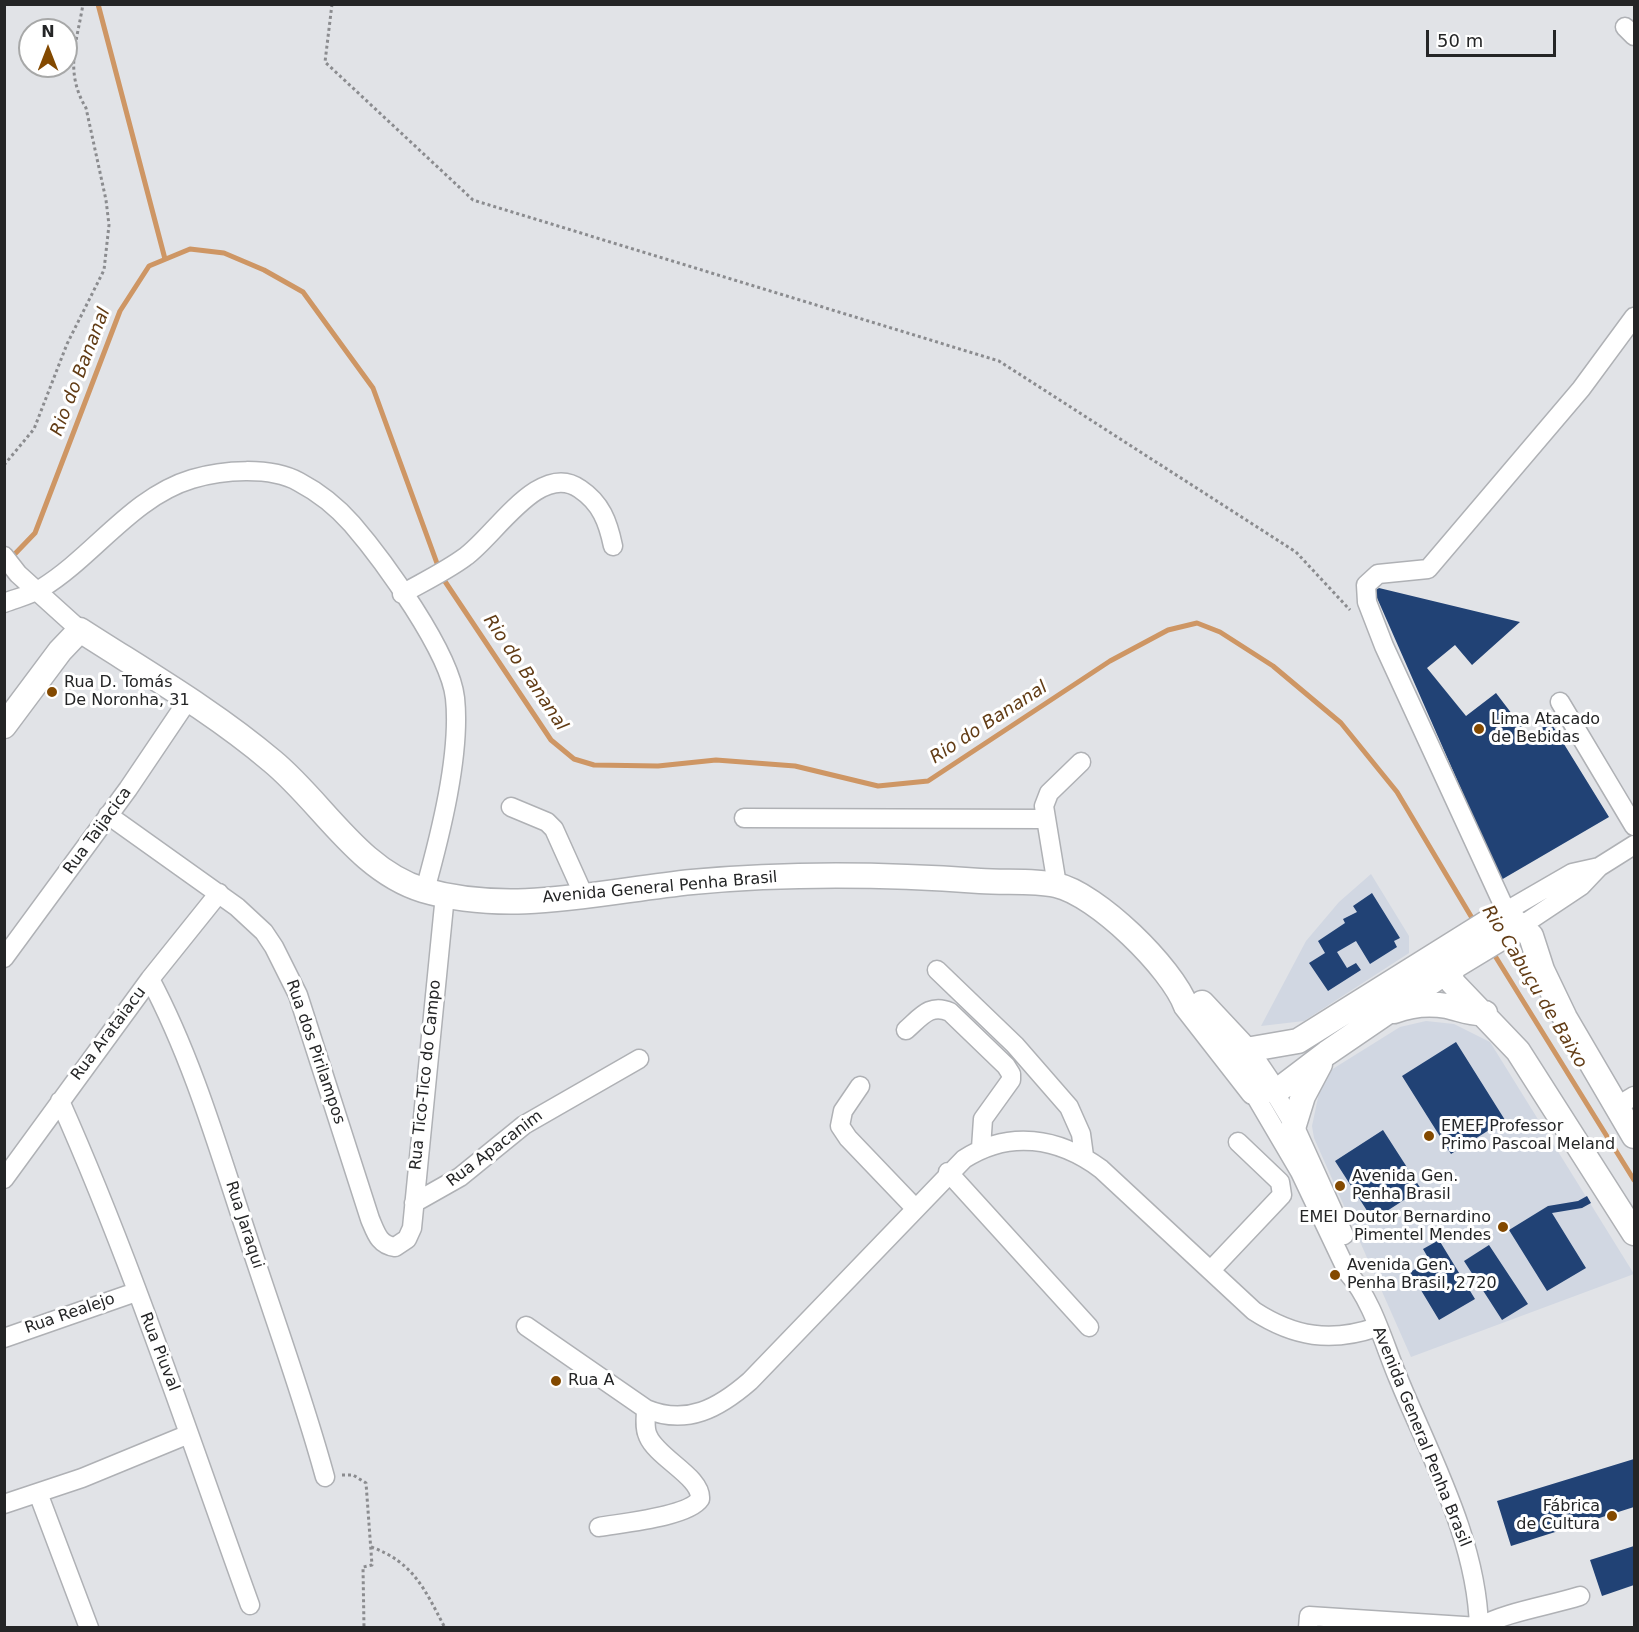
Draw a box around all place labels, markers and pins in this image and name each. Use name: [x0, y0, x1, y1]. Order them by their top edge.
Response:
place label: Rua D. Tomás De Noronha, 31: [64, 673, 190, 711]
marker: Rua D. Tomás De Noronha, 31: [45, 685, 59, 699]
place label: Lima Atacado de Bebidas: [1491, 710, 1600, 748]
marker: Lima Atacado de Bebidas: [1472, 722, 1486, 736]
place label: EMEF Professor Primo Pascoal Meland: [1441, 1117, 1615, 1155]
marker: EMEF Professor Primo Pascoal Meland: [1422, 1129, 1436, 1143]
place label: Avenida Gen. Penha Brasil: [1352, 1167, 1458, 1205]
marker: Avenida Gen. Penha Brasil: [1333, 1179, 1347, 1193]
place label: EMEI Doutor Bernardino Pimentel Mendes: [1299, 1208, 1491, 1246]
marker: EMEI Doutor Bernardino Pimentel Mendes: [1496, 1220, 1510, 1234]
place label: Avenida Gen. Penha Brasil, 2720: [1347, 1256, 1497, 1294]
marker: Avenida Gen. Penha Brasil, 2720: [1328, 1268, 1342, 1282]
place label: Rua A: [568, 1371, 614, 1391]
marker: Rua A: [549, 1374, 563, 1388]
place label: Fábrica de Cultura: [1516, 1497, 1600, 1535]
marker: Fábrica de Cultura: [1605, 1509, 1619, 1523]

